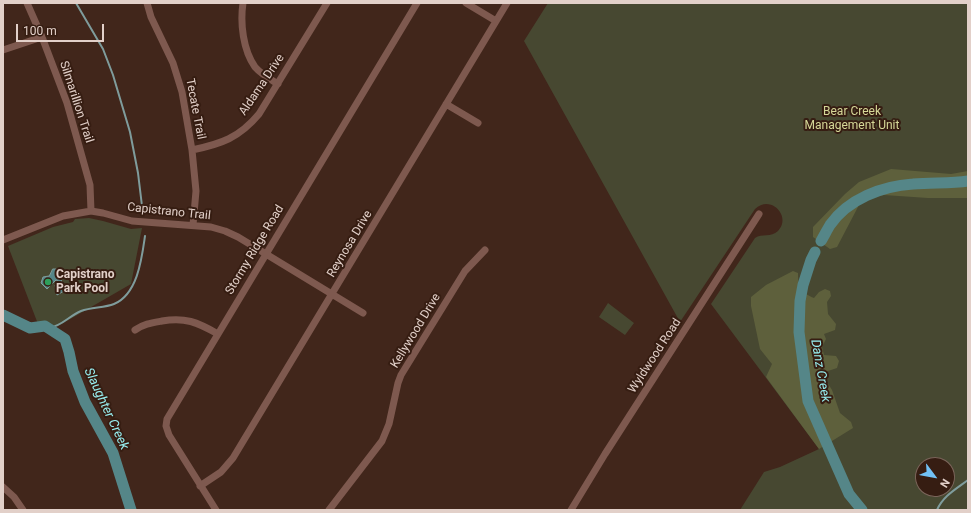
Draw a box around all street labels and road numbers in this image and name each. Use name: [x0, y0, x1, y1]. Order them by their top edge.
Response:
street label: Aldama Drive: [236, 52, 288, 118]
street label: Silmarillion Trail: [56, 59, 96, 145]
street label: Tecate Trail: [182, 77, 208, 141]
street label: Capistrano Trail: [127, 200, 211, 224]
street label: Stormy Ridge Road: [223, 203, 287, 297]
street label: Reynosa Drive: [324, 208, 376, 280]
street label: Kellywood Drive: [388, 291, 444, 371]
street label: Wyldwood Road: [626, 316, 684, 396]

